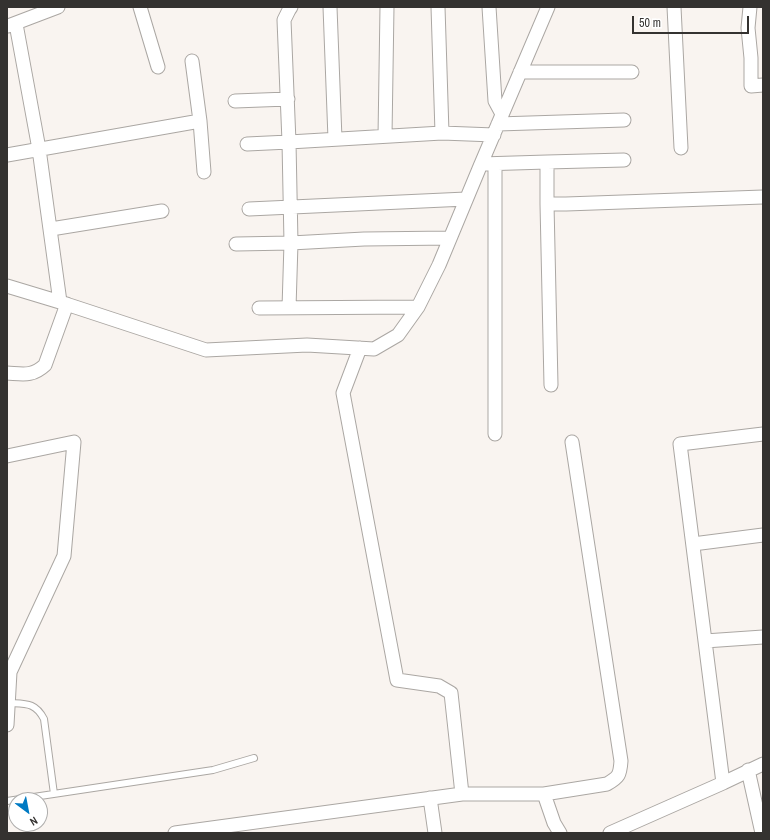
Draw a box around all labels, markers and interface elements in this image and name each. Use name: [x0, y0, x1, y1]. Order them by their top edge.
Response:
scale bar: [634, 8, 751, 34]
text: 50 m: [639, 15, 661, 31]
north arrow: [8, 792, 48, 832]
text: N: [27, 814, 40, 829]

